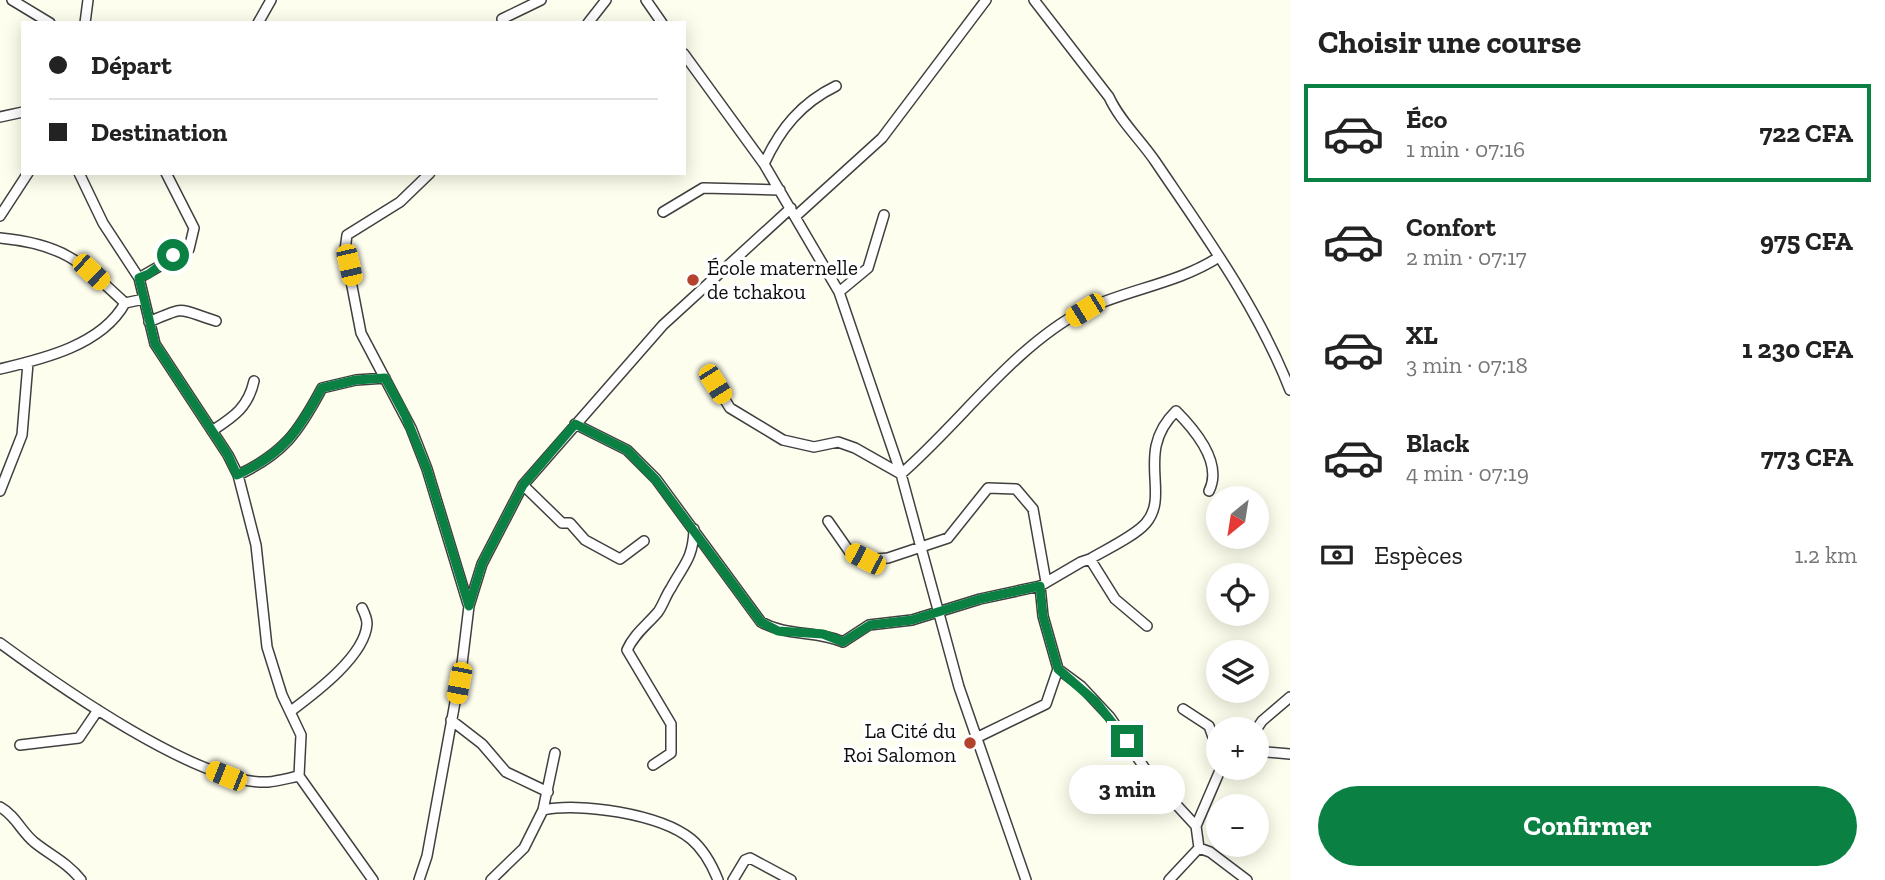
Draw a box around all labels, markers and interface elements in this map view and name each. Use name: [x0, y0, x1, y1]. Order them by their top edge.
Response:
text: Choisir une course: [1318, 23, 1581, 61]
text: Départ: [91, 49, 172, 81]
icon: car: [1322, 102, 1385, 165]
text: Éco: [1406, 103, 1447, 135]
text: Destination: [91, 116, 227, 148]
text: 722 CFA: [1759, 117, 1853, 149]
text: 1 min · 07:16: [1406, 135, 1525, 163]
icon: car: [1322, 210, 1385, 273]
text: Confort: [1406, 211, 1496, 243]
text: 975 CFA: [1760, 225, 1853, 257]
route start: [157, 239, 189, 271]
car: [335, 242, 364, 288]
text: 2 min · 07:17: [1406, 243, 1527, 271]
car: [69, 250, 114, 294]
place label: École maternelle de tchakou: [707, 255, 858, 304]
marker: École maternelle de tchakou: [685, 272, 701, 288]
car: [1062, 290, 1109, 330]
icon: car: [1322, 318, 1385, 381]
text: XL: [1406, 319, 1438, 351]
text: 1 230 CFA: [1742, 333, 1853, 365]
text: 3 min · 07:18: [1406, 351, 1528, 379]
car: [695, 361, 736, 407]
icon: car: [1322, 426, 1385, 489]
text: Black: [1406, 427, 1469, 459]
text: 773 CFA: [1761, 441, 1853, 473]
text: 4 min · 07:19: [1406, 459, 1529, 487]
north arrow: [1206, 486, 1269, 550]
map controls: [1206, 486, 1269, 857]
icon: cash: [1318, 536, 1356, 574]
text: Espèces: [1374, 539, 1463, 571]
car: [842, 540, 889, 578]
text: 1.2 km: [1794, 541, 1857, 569]
button: locate: [1206, 563, 1269, 626]
button: layers: [1206, 640, 1269, 703]
car: [445, 660, 474, 706]
button: +: [1206, 717, 1269, 780]
place label: La Cité du Roi Salomon: [843, 718, 956, 767]
route end: [1111, 725, 1143, 757]
marker: La Cité du Roi Salomon: [962, 735, 978, 751]
car: [203, 758, 250, 794]
callout: 3 min: [1069, 766, 1185, 814]
text: 3 min: [1098, 775, 1156, 803]
button: Confirmer: [1318, 786, 1857, 866]
button: −: [1206, 794, 1269, 857]

